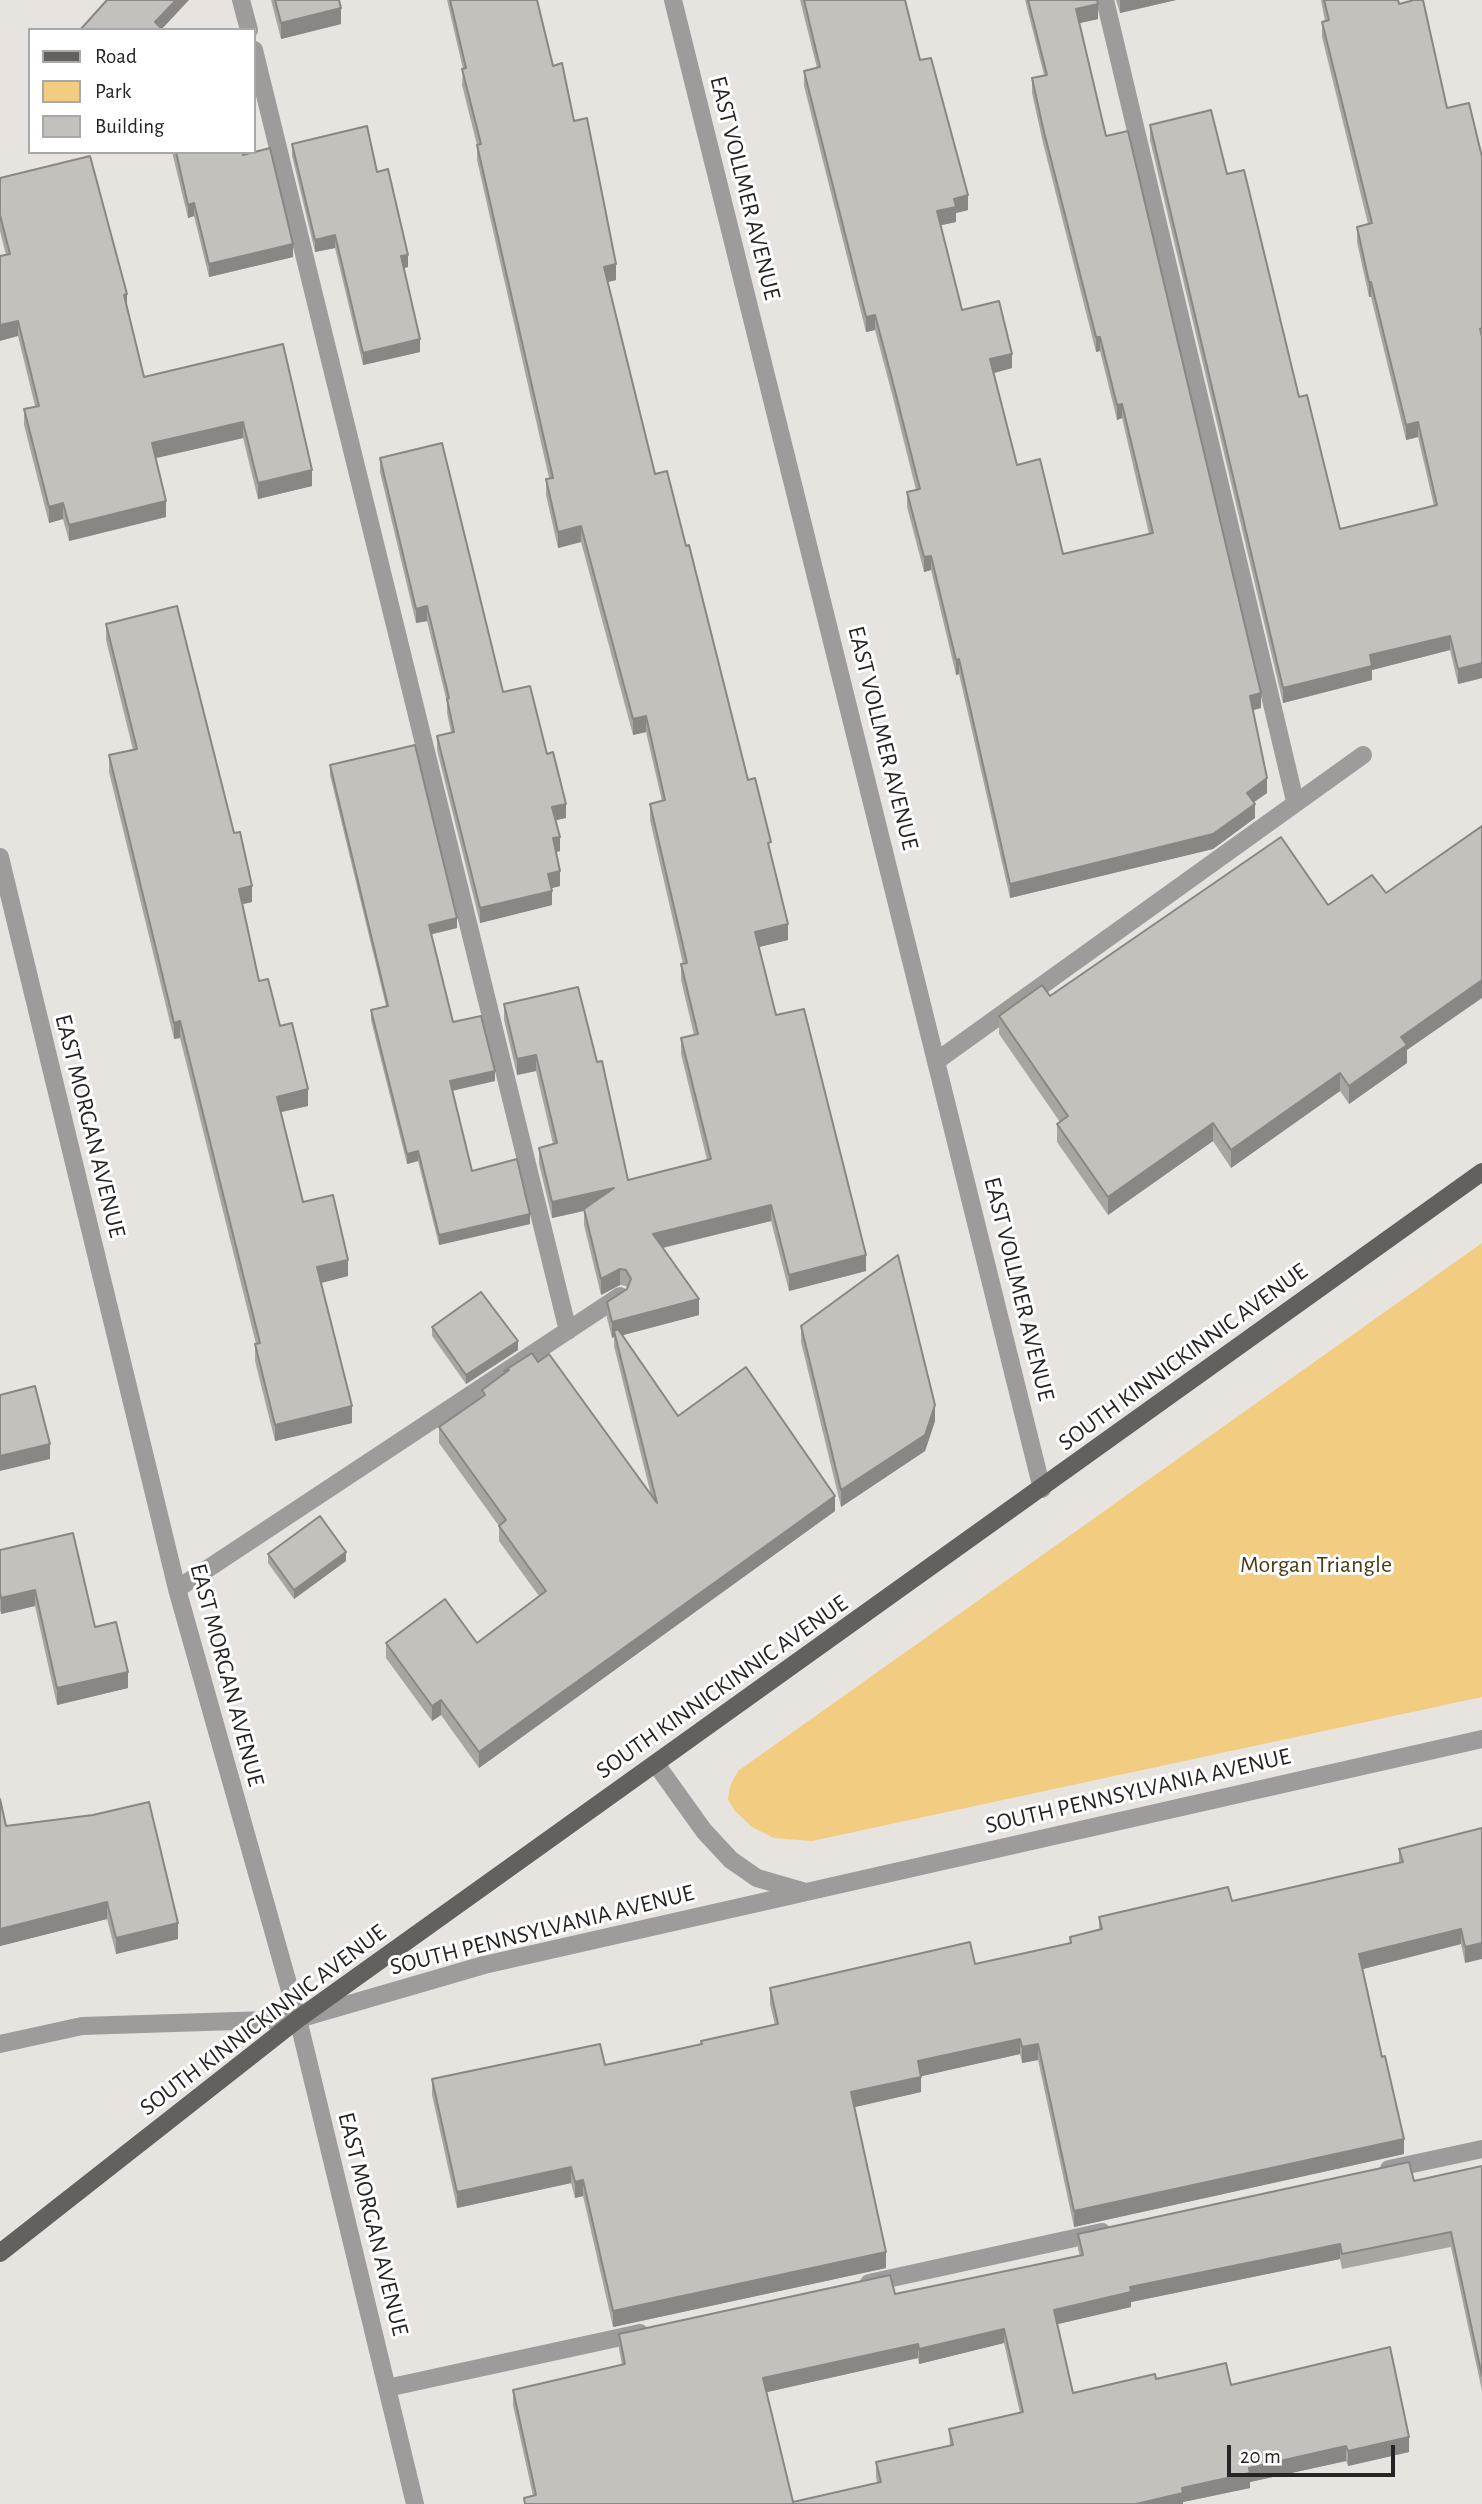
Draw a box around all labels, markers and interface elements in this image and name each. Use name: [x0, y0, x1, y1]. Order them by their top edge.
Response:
legend: [28, 28, 256, 154]
text: Road: [95, 46, 137, 67]
street label: EAST VOLLMER AVENUE: [703, 73, 787, 303]
text: Park: [95, 81, 131, 102]
text: Building: [95, 116, 164, 137]
street label: EAST VOLLMER AVENUE: [841, 623, 925, 853]
street label: EAST MORGAN AVENUE: [48, 1011, 132, 1241]
street label: EAST VOLLMER AVENUE: [977, 1174, 1061, 1404]
street label: SOUTH KINNICKINNIC AVENUE: [1053, 1257, 1313, 1457]
park label: Morgan Triangle: [1240, 1551, 1392, 1579]
street label: EAST MORGAN AVENUE: [183, 1560, 271, 1790]
street label: SOUTH KINNICKINNIC AVENUE: [591, 1589, 853, 1785]
street label: SOUTH PENNSYLVANIA AVENUE: [983, 1742, 1293, 1840]
street label: SOUTH PENNSYLVANIA AVENUE: [387, 1878, 697, 1982]
street label: SOUTH KINNICKINNIC AVENUE: [134, 1918, 392, 2122]
street label: EAST MORGAN AVENUE: [331, 2109, 415, 2339]
scale bar: [1230, 2430, 1398, 2474]
text: 20 m: [1240, 2446, 1281, 2467]

